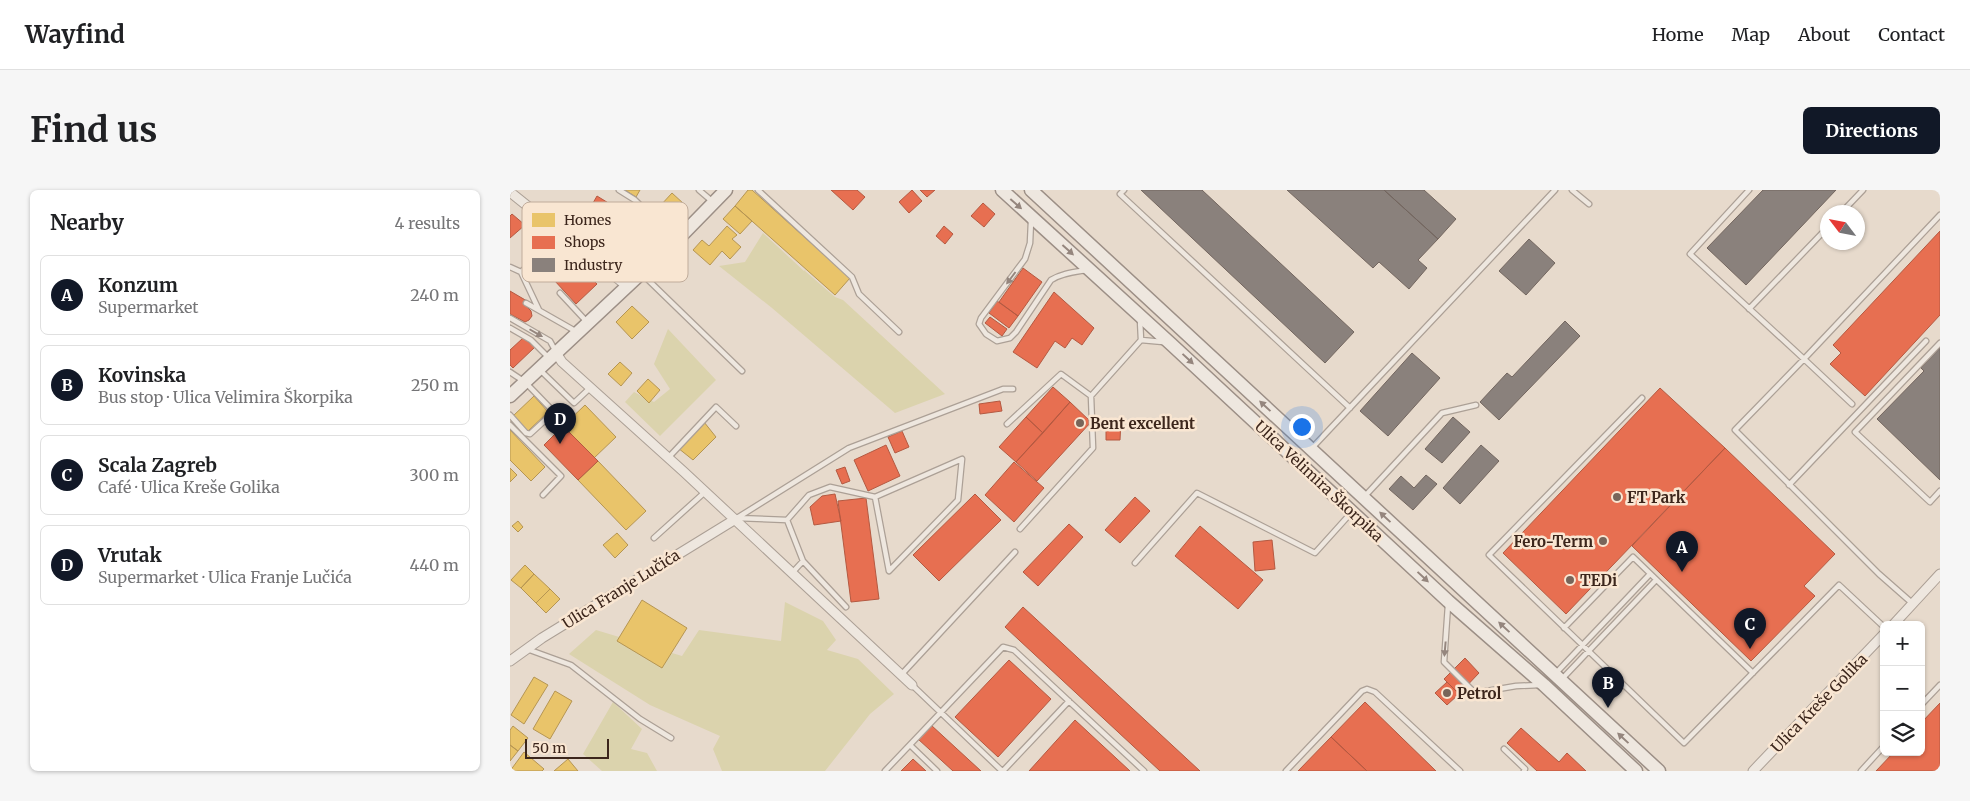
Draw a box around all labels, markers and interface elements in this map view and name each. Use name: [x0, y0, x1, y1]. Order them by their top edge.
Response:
text: Wayfind: [25, 19, 125, 50]
text: Home: [1652, 23, 1704, 46]
text: Map: [1732, 23, 1770, 46]
text: About: [1798, 23, 1850, 46]
text: Contact: [1878, 23, 1945, 46]
button: Directions: [1803, 107, 1940, 154]
text: Find us: [30, 108, 157, 152]
one-way arrow: [1010, 198, 1022, 210]
legend: [522, 202, 688, 282]
north arrow: [1820, 205, 1865, 250]
text: Nearby: [50, 209, 124, 236]
text: Homes: [564, 211, 611, 229]
text: 4 results: [394, 213, 460, 233]
text: Shops: [564, 233, 605, 251]
one-way arrow: [1061, 244, 1073, 256]
text: Industry: [564, 256, 623, 274]
one-way arrow: [1006, 271, 1016, 285]
text: Konzum: [98, 273, 178, 297]
text: A: [61, 285, 73, 305]
text: 240 m: [410, 285, 459, 305]
text: Supermarket: [98, 297, 199, 317]
one-way arrow: [529, 329, 543, 337]
one-way arrow: [1182, 353, 1194, 365]
text: Kovinska: [98, 363, 186, 387]
text: B: [61, 375, 73, 395]
text: 250 m: [411, 375, 459, 395]
text: Bus stop · Ulica Velimira Škorpika: [98, 387, 353, 407]
one-way arrow: [1260, 400, 1272, 412]
pin: D: [544, 403, 576, 444]
place label: Bent excellent: [1090, 414, 1195, 433]
your location: [1289, 414, 1315, 440]
street label: Ulica Velimira Škorpika: [1251, 416, 1388, 546]
marker: Bent excellent: [1074, 417, 1086, 429]
text: Scala Zagreb: [98, 453, 217, 477]
text: C: [62, 465, 72, 485]
text: 300 m: [410, 465, 459, 485]
text: Café · Ulica Kreše Golika: [98, 477, 280, 497]
place label: FT Park: [1627, 488, 1686, 507]
marker: FT Park: [1611, 491, 1623, 503]
one-way arrow: [1379, 511, 1391, 523]
pin: A: [1666, 531, 1698, 572]
place label: Fero-Term: [1514, 532, 1593, 551]
marker: Fero-Term: [1597, 535, 1609, 547]
text: Vrutak: [98, 543, 162, 567]
street label: Ulica Franje Lučića: [559, 545, 683, 633]
text: D: [61, 555, 73, 575]
text: 440 m: [409, 555, 459, 575]
text: Supermarket · Ulica Franje Lučića: [98, 567, 352, 587]
one-way arrow: [1416, 571, 1428, 583]
place label: TEDi: [1580, 571, 1617, 590]
marker: TEDi: [1564, 574, 1576, 586]
pin: C: [1734, 608, 1766, 649]
one-way arrow: [1498, 621, 1510, 633]
map controls: [1880, 621, 1925, 756]
button: +: [1880, 621, 1925, 666]
one-way arrow: [1440, 642, 1448, 658]
street label: Ulica Kreše Golika: [1767, 650, 1871, 756]
button: −: [1880, 666, 1925, 711]
pin: B: [1592, 667, 1624, 708]
place label: Petrol: [1457, 684, 1501, 703]
marker: Petrol: [1441, 687, 1453, 699]
button: layers: [1880, 711, 1925, 756]
one-way arrow: [1618, 732, 1630, 744]
scale bar: [525, 736, 609, 759]
text: 50 m: [532, 739, 566, 757]

